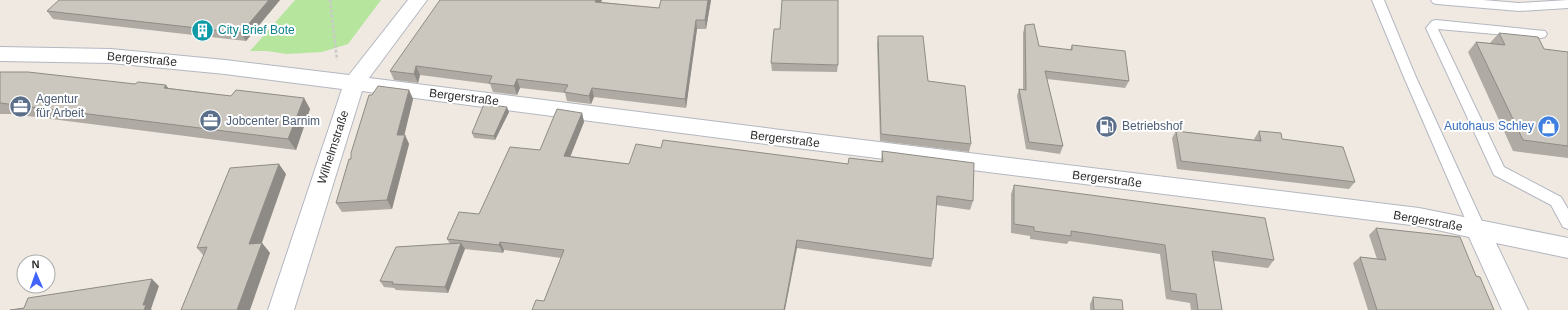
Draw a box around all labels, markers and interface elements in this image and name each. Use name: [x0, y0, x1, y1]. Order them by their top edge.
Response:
building icon: City Brief Bote: [189, 17, 215, 43]
place label: City Brief Bote: [218, 23, 295, 37]
street label: Bergerstraße: [107, 49, 178, 69]
street label: Bergerstraße: [428, 86, 500, 108]
place label: Agentur für Arbeit: [36, 92, 85, 120]
office icon: Agentur für Arbeit: [7, 93, 33, 119]
office icon: Jobcenter Barnim: [198, 108, 224, 134]
street label: Wilhelmstraße: [314, 108, 352, 186]
fuel station icon: Betriebshof: [1093, 113, 1119, 139]
shop icon: Autohaus Schley: [1536, 113, 1562, 139]
place label: Jobcenter Barnim: [226, 114, 320, 128]
place label: Betriebshof: [1122, 119, 1183, 133]
place label: Autohaus Schley: [1444, 119, 1534, 133]
street label: Bergerstraße: [749, 128, 821, 150]
street label: Bergerstraße: [1071, 168, 1143, 190]
street label: Bergerstraße: [1392, 208, 1464, 234]
north arrow: [16, 254, 56, 294]
text: N: [31, 258, 40, 270]

